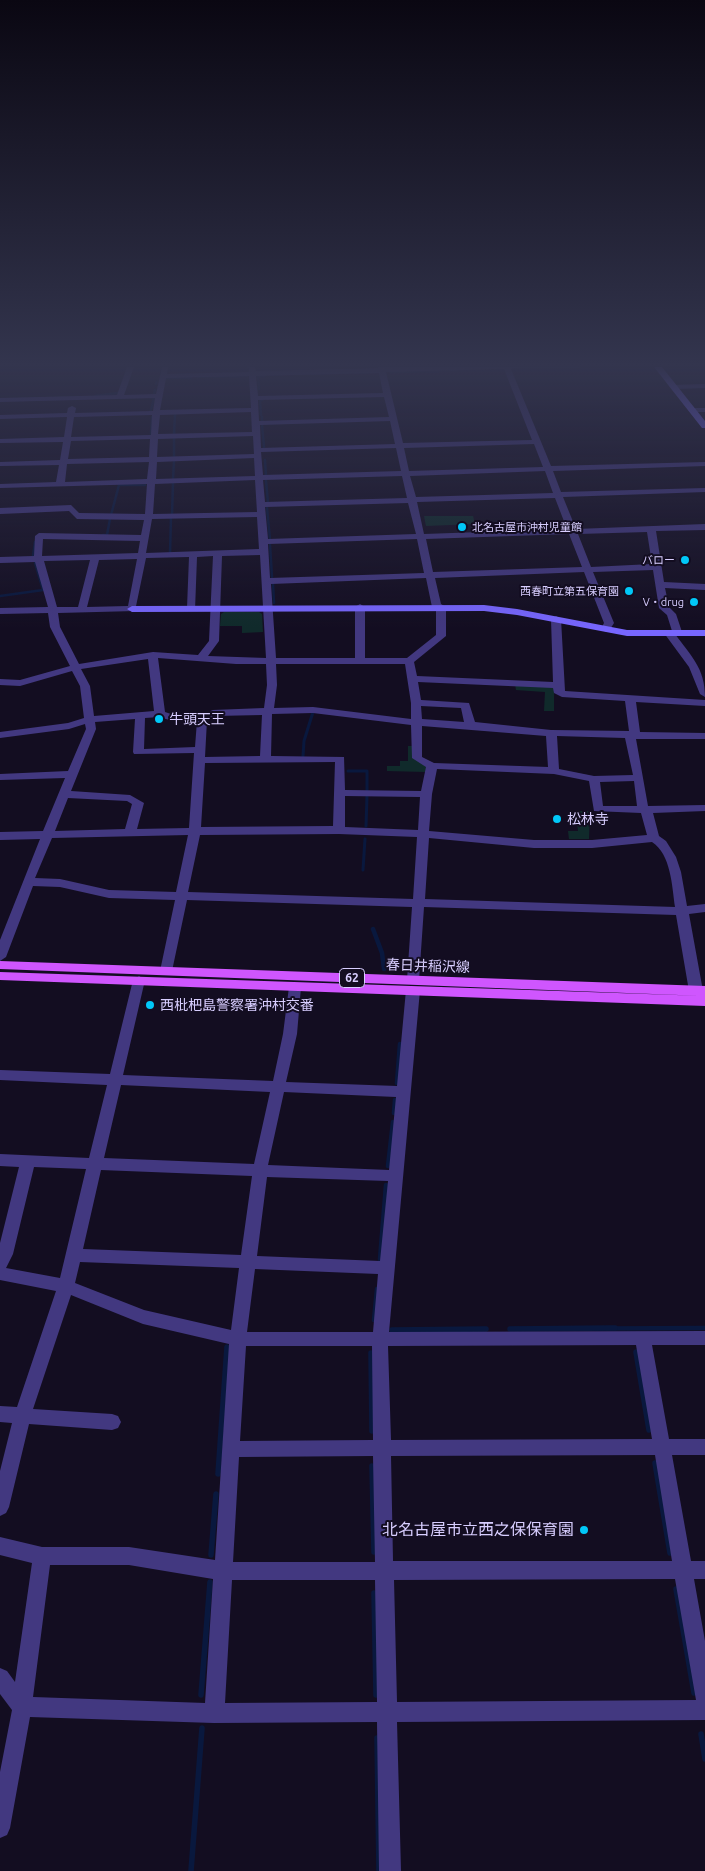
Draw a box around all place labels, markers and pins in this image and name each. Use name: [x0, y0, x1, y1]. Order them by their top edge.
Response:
place label: 北名古屋市沖村児童館: [472, 520, 582, 534]
marker: 北名古屋市沖村児童館: [456, 521, 468, 533]
place label: バロー: [642, 553, 675, 567]
marker: バロー: [679, 554, 691, 566]
place label: 西春町立第五保育園: [520, 584, 619, 598]
marker: 西春町立第五保育園: [623, 585, 635, 597]
place label: V・drug: [643, 595, 684, 609]
marker: V・drug: [688, 596, 700, 608]
place label: 牛頭天王: [169, 711, 225, 727]
marker: 牛頭天王: [153, 713, 165, 725]
place label: 松林寺: [567, 811, 609, 827]
marker: 松林寺: [551, 813, 563, 825]
place label: 西枇杷島警察署沖村交番: [160, 997, 314, 1013]
marker: 西枇杷島警察署沖村交番: [144, 999, 156, 1011]
place label: 北名古屋市立西之保保育園: [382, 1520, 574, 1540]
marker: 北名古屋市立西之保保育園: [578, 1524, 590, 1536]

